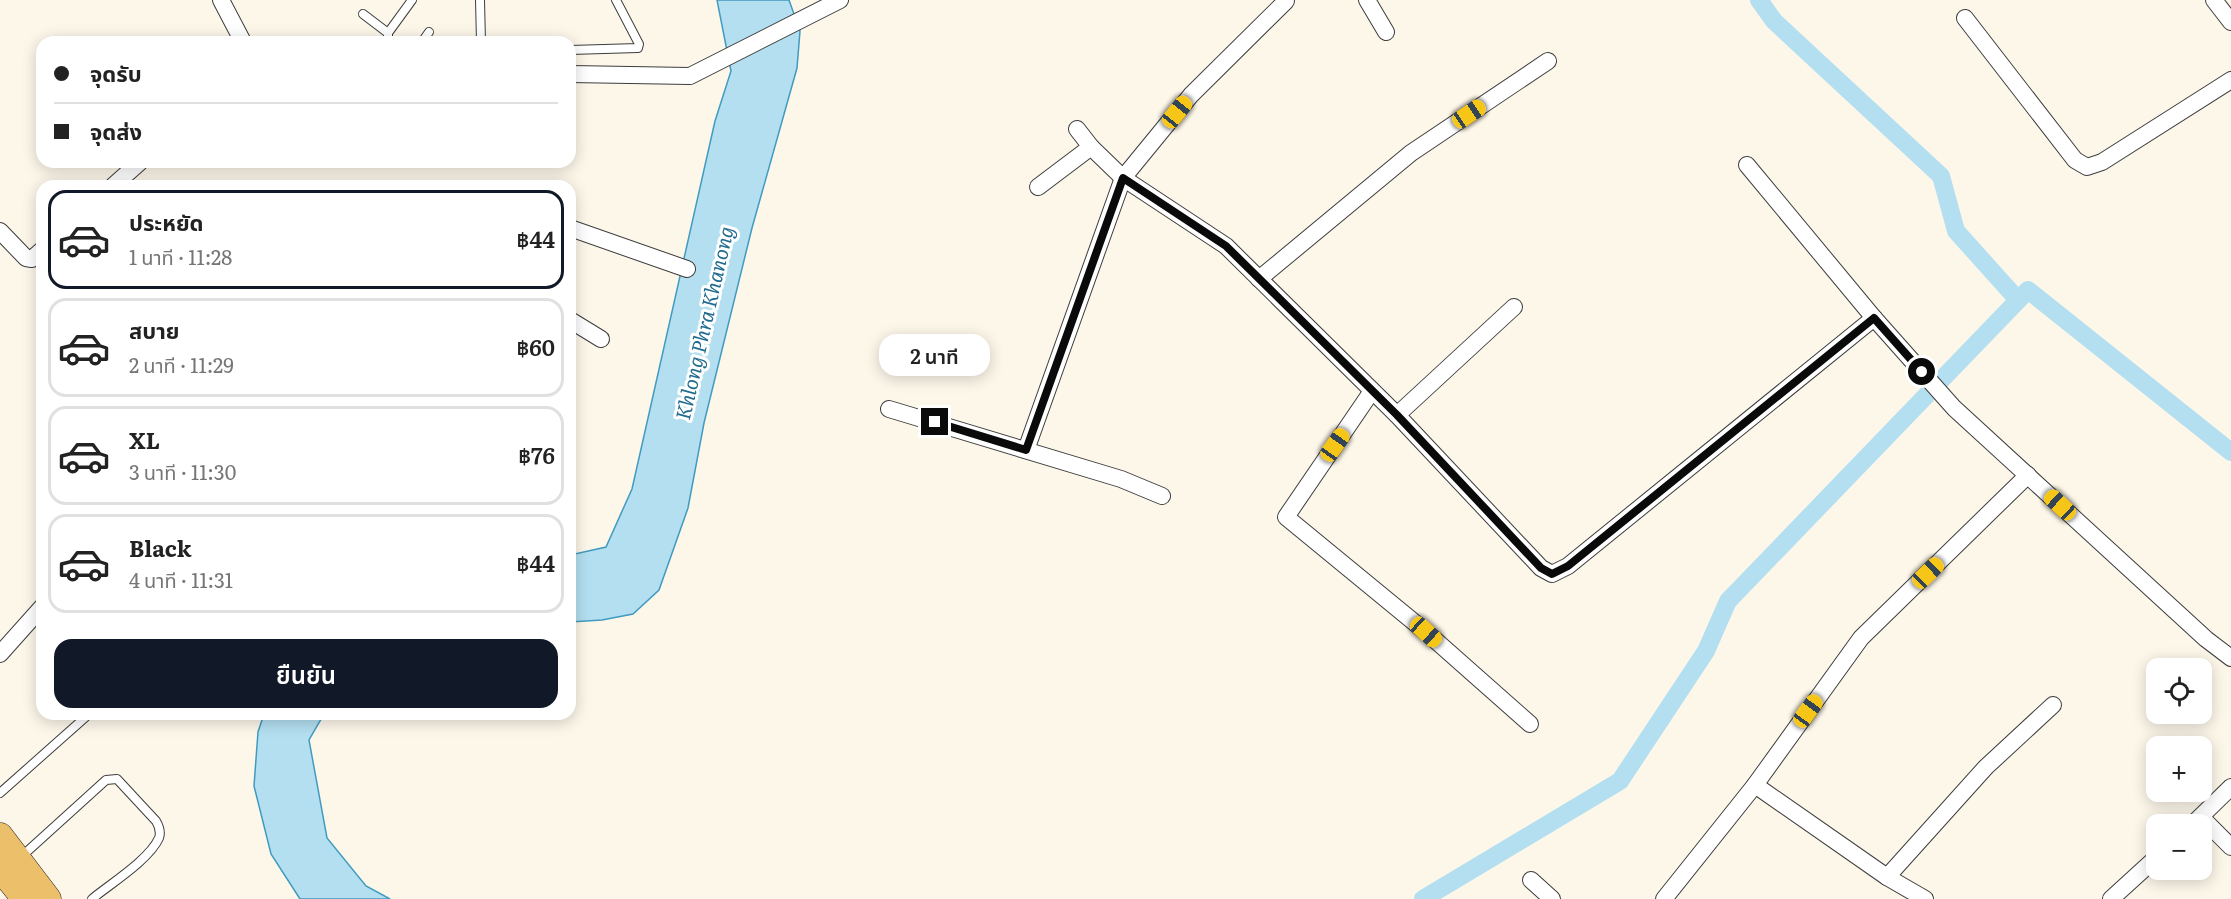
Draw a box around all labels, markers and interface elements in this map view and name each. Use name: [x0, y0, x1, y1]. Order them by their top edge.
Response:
text: จุดรับ: [90, 56, 142, 89]
car: [1159, 92, 1195, 132]
car: [1449, 96, 1489, 132]
text: จุดส่ง: [90, 114, 142, 147]
text: ประหยัด: [129, 205, 204, 238]
icon: car: [57, 213, 111, 267]
text: ฿44: [517, 222, 555, 255]
water label: Khlong Phra Khanong: [666, 223, 740, 422]
text: 1 นาที · 11:28: [129, 241, 232, 271]
text: สบาย: [129, 313, 179, 346]
icon: car: [57, 321, 111, 375]
text: ฿60: [517, 330, 555, 363]
callout: 2 นาที: [880, 335, 990, 377]
text: 2 นาที: [910, 340, 959, 370]
text: 2 นาที · 11:29: [129, 349, 234, 379]
route start: [1908, 358, 1935, 385]
route end: [921, 408, 948, 435]
text: XL: [129, 423, 160, 456]
car: [1317, 425, 1353, 465]
icon: car: [57, 429, 111, 483]
text: ฿76: [518, 438, 555, 471]
text: 3 นาที · 11:30: [129, 456, 236, 486]
car: [2041, 486, 2079, 524]
text: Black: [129, 531, 191, 564]
icon: car: [57, 537, 111, 591]
text: ฿44: [517, 546, 555, 579]
car: [1909, 554, 1947, 592]
text: 4 นาที · 11:31: [129, 564, 233, 594]
car: [1407, 613, 1445, 651]
button: ยืนยัน: [54, 639, 558, 708]
map controls: [2146, 658, 2212, 880]
button: locate: [2146, 658, 2212, 724]
car: [1790, 691, 1826, 731]
button: +: [2146, 736, 2212, 802]
button: −: [2146, 814, 2212, 880]

